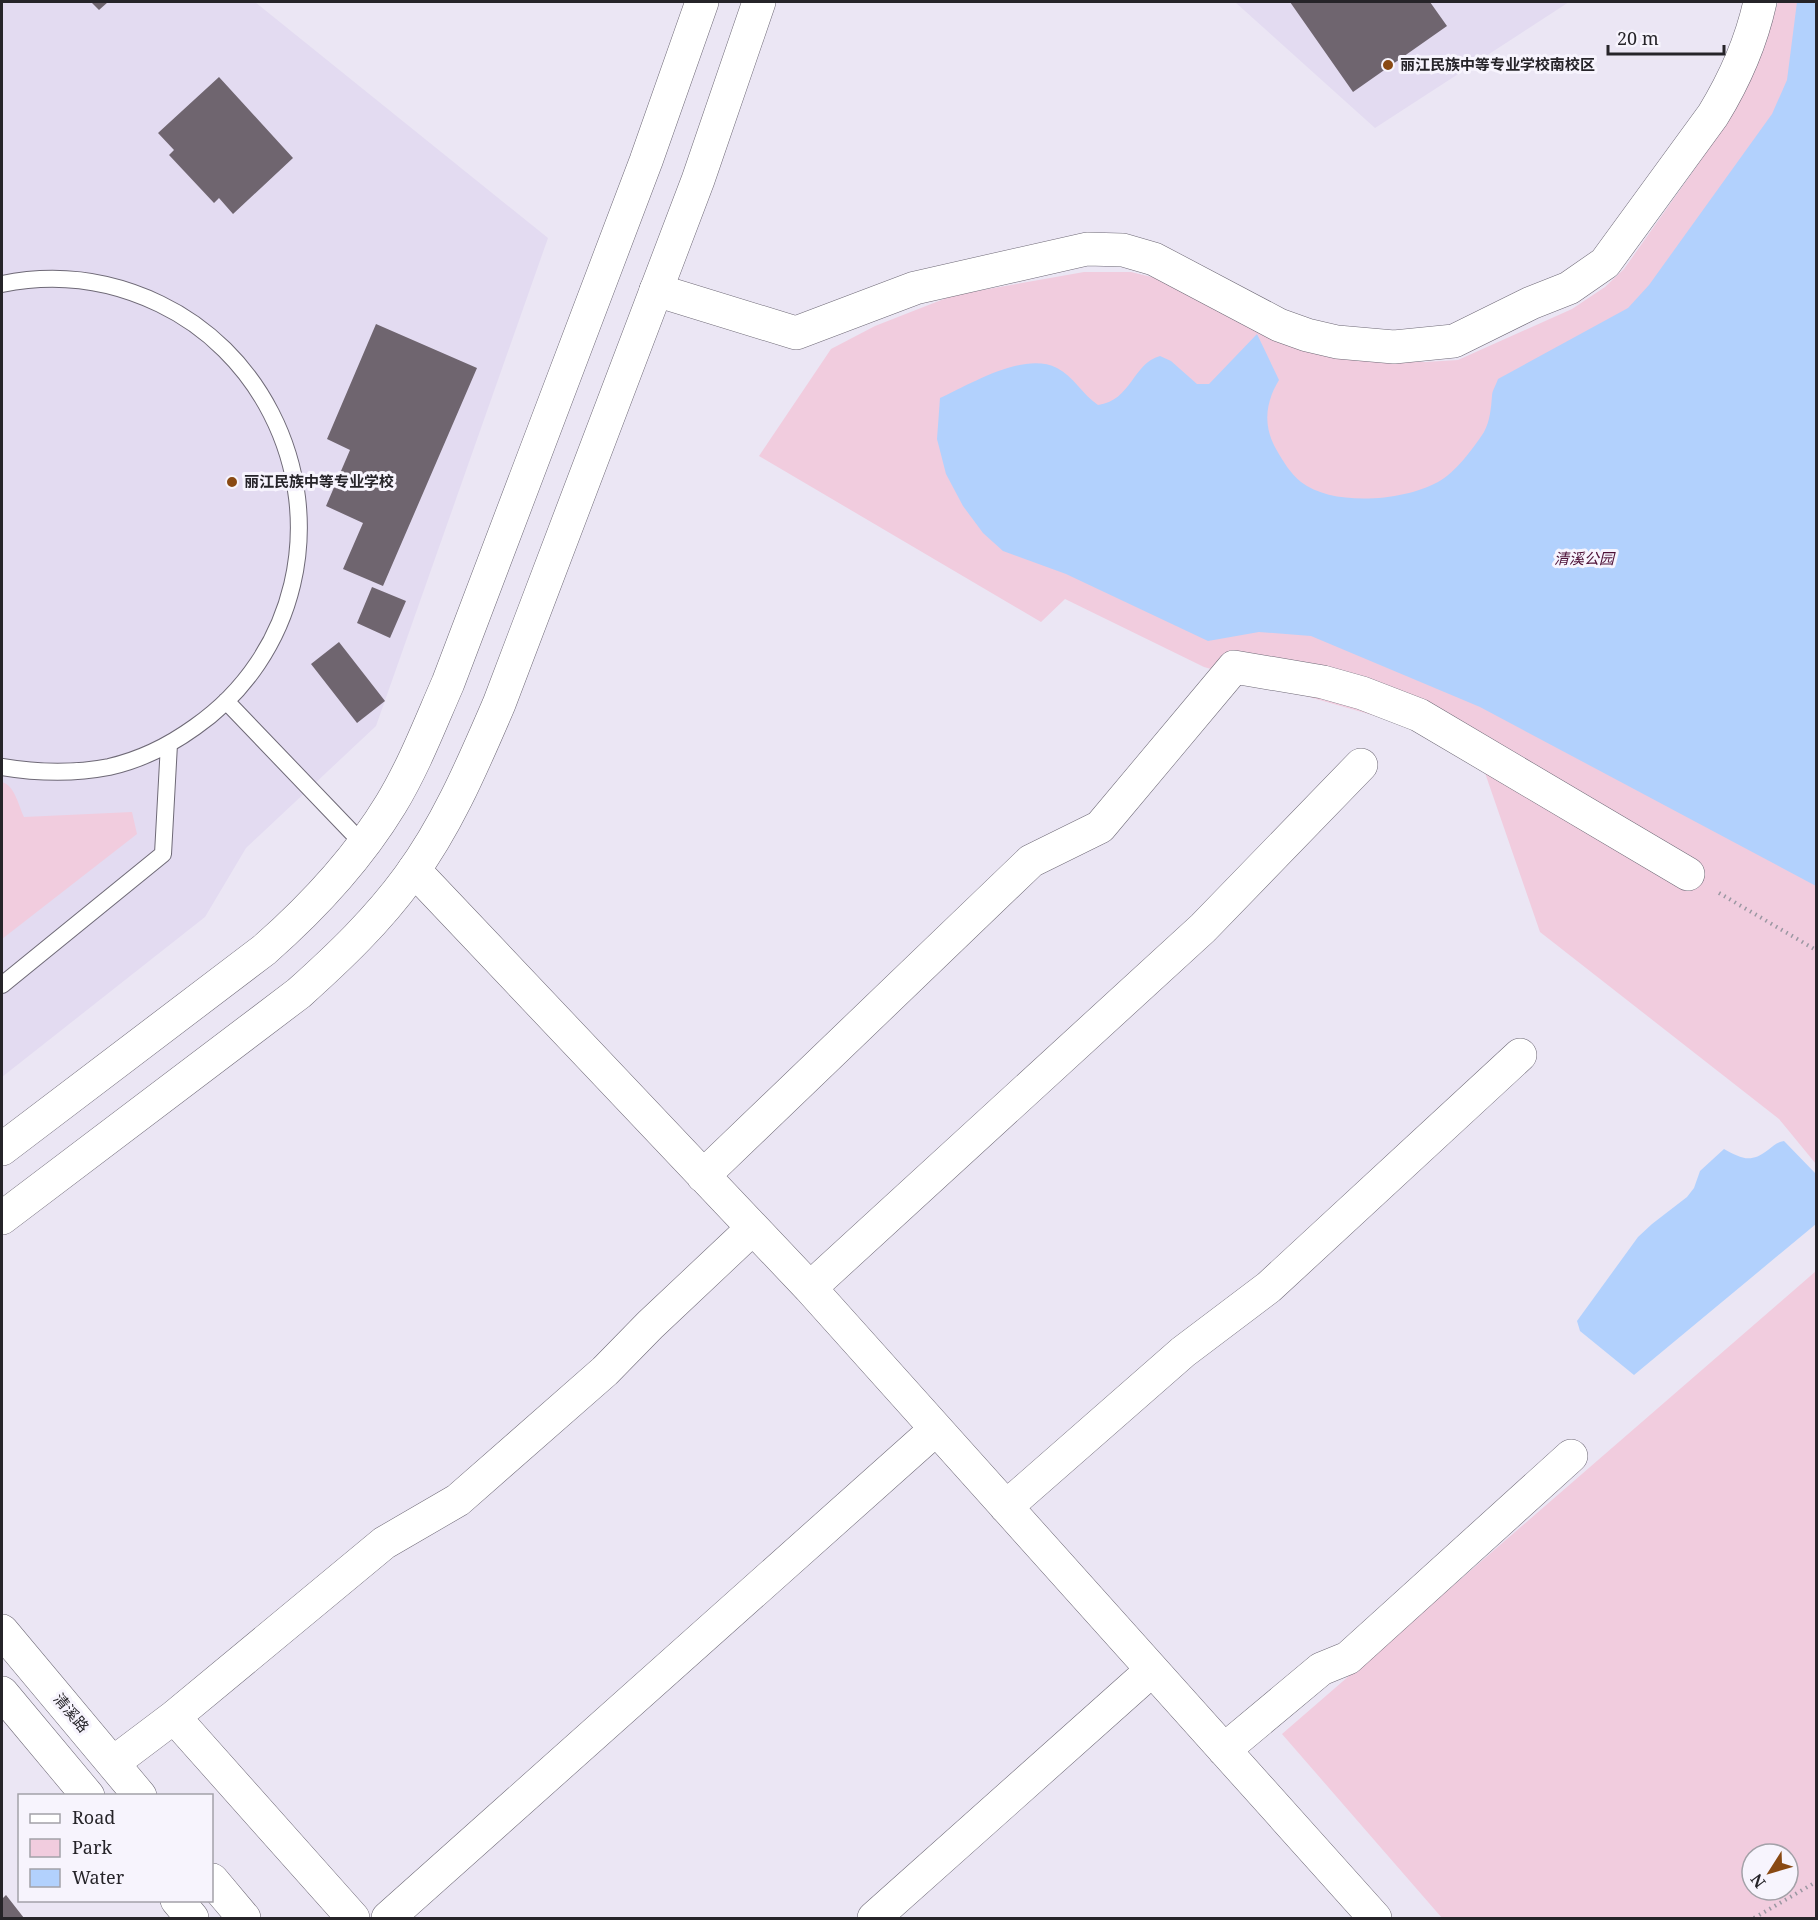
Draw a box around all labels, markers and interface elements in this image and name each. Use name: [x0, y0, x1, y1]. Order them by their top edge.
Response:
scale bar: [1608, 18, 1724, 56]
text: 20 m: [1617, 26, 1659, 50]
place label: 丽江民族中等专业学校南校区: [1400, 54, 1595, 74]
marker: 丽江民族中等专业学校南校区: [1381, 58, 1395, 72]
place label: 丽江民族中等专业学校: [244, 471, 394, 491]
marker: 丽江民族中等专业学校: [225, 475, 239, 489]
park label: 清溪公园: [1554, 548, 1616, 568]
street label: 清溪路: [50, 1689, 94, 1736]
legend: [18, 1794, 213, 1902]
text: Road: [72, 1805, 115, 1829]
text: Park: [72, 1835, 112, 1859]
north arrow: [1740, 1842, 1800, 1902]
text: Water: [72, 1865, 125, 1889]
text: N: [1745, 1869, 1771, 1893]

